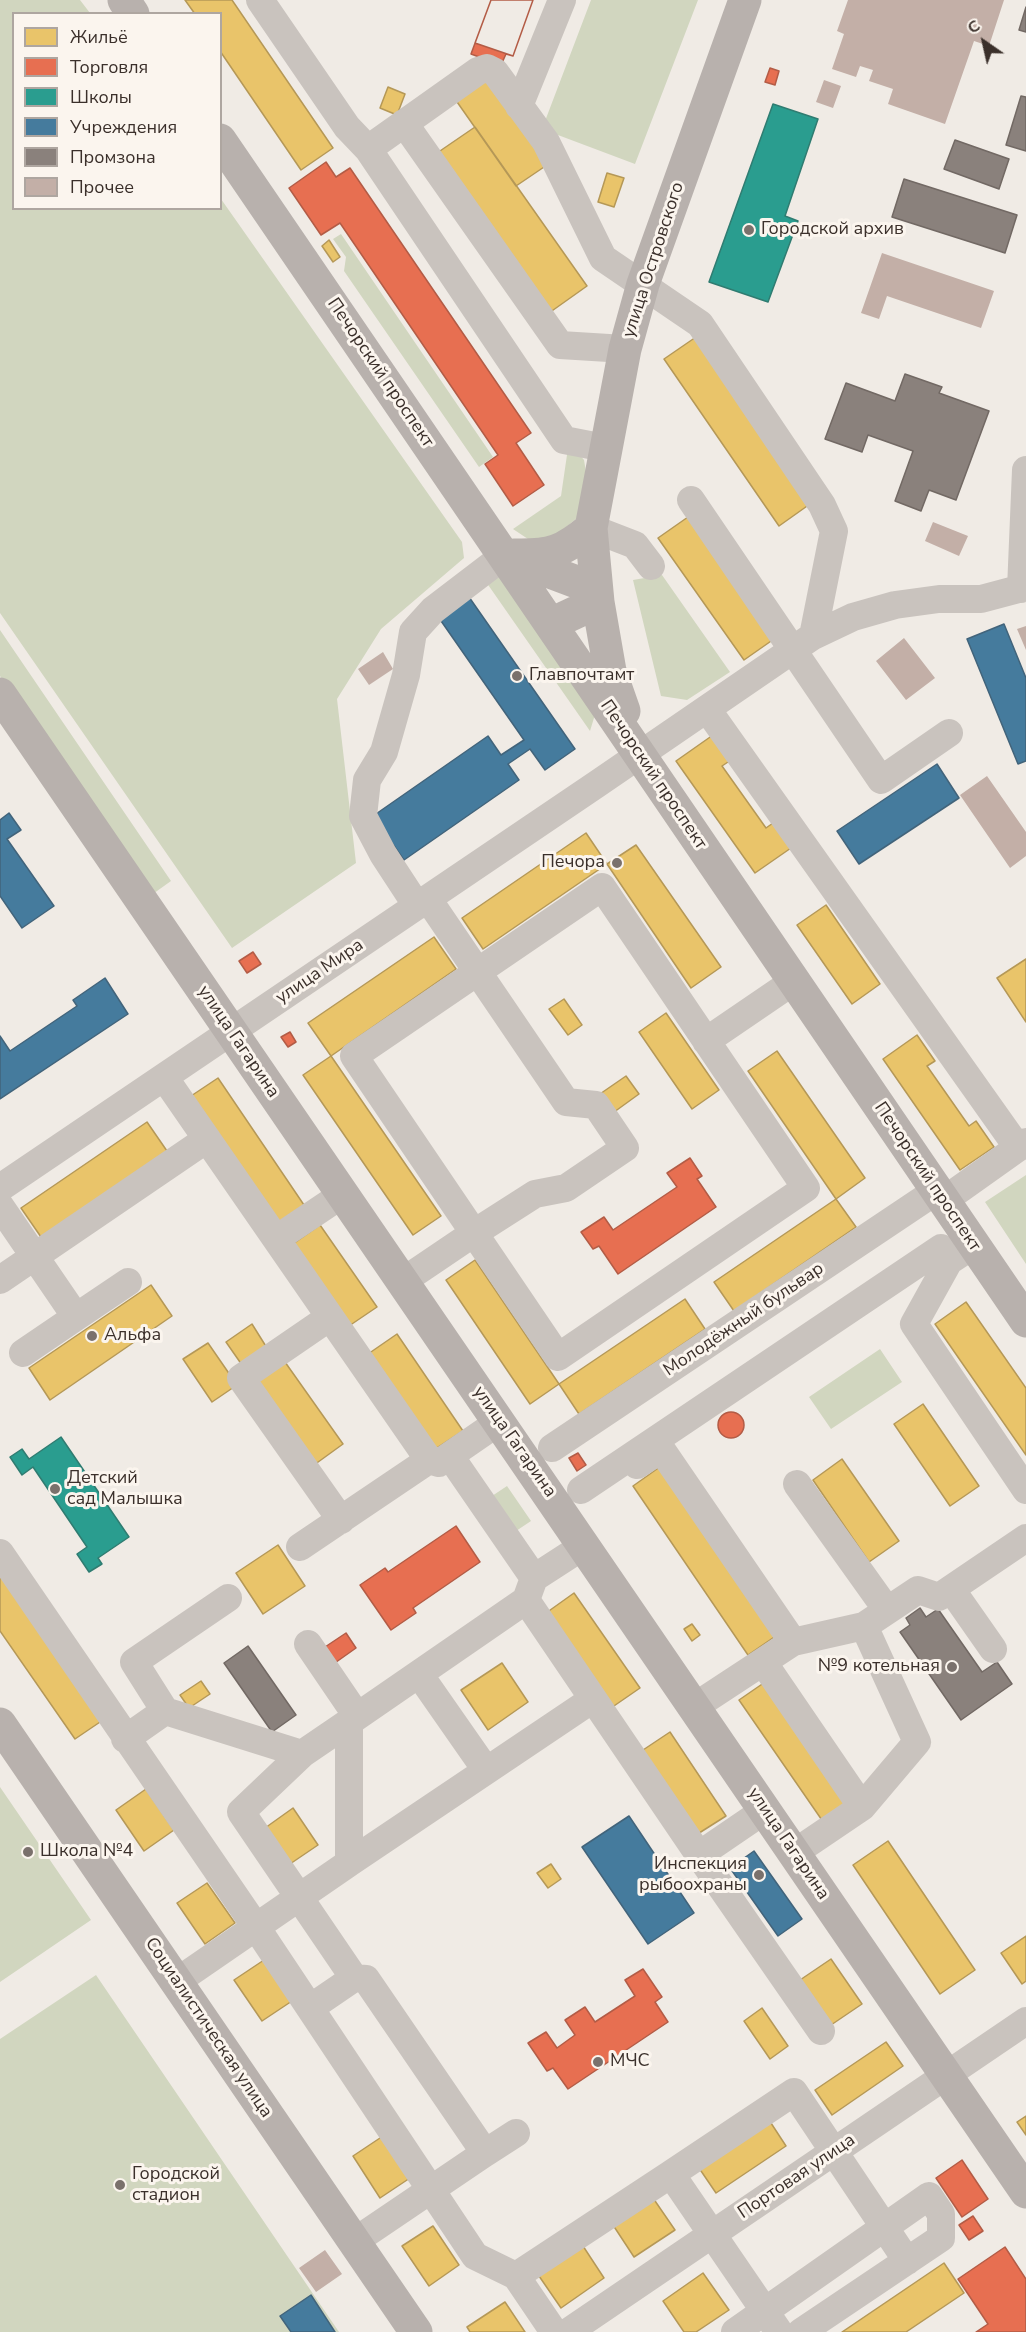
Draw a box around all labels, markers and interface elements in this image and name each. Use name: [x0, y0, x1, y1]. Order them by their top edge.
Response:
legend: [12, 12, 222, 210]
north arrow: [954, 12, 1014, 72]
text: С: [963, 15, 985, 39]
text: Жильё: [70, 25, 128, 49]
text: Торговля: [70, 55, 148, 79]
text: Школы: [70, 85, 132, 109]
text: Учреждения: [70, 115, 177, 139]
text: Промзона: [70, 145, 156, 169]
text: Прочее: [70, 175, 134, 199]
street label: улица Островского: [619, 180, 689, 340]
place label: Городской архив: [761, 219, 904, 241]
marker: Городской архив: [742, 223, 756, 237]
street label: Печорский проспект: [322, 294, 438, 452]
place label: Главпочтамт: [529, 665, 634, 687]
marker: Главпочтамт: [510, 669, 524, 683]
street label: Печорский проспект: [595, 696, 711, 854]
place label: Печора: [541, 852, 605, 874]
marker: Печора: [610, 856, 624, 870]
street label: улица Мира: [272, 935, 368, 1009]
street label: улица Гагарина: [192, 982, 284, 1102]
street label: Печорский проспект: [869, 1098, 985, 1256]
street label: Молодёжный бульвар: [660, 1258, 828, 1382]
place label: Альфа: [104, 1325, 161, 1347]
marker: Альфа: [85, 1329, 99, 1343]
street label: улица Гагарина: [468, 1382, 560, 1502]
place label: Детский сад Малышка: [67, 1468, 183, 1510]
marker: Детский сад Малышка: [48, 1482, 62, 1496]
place label: №9 котельная: [818, 1656, 940, 1678]
marker: №9 котельная: [945, 1660, 959, 1674]
street label: улица Гагарина: [742, 1784, 834, 1904]
place label: Школа №4: [40, 1841, 133, 1863]
marker: Школа №4: [21, 1845, 35, 1859]
place label: Инспекция рыбоохраны: [639, 1854, 747, 1896]
marker: Инспекция рыбоохраны: [752, 1868, 766, 1882]
street label: Социалистическая улица: [140, 1934, 276, 2122]
place label: МЧС: [610, 2051, 650, 2073]
marker: МЧС: [591, 2055, 605, 2069]
street label: Портовая улица: [734, 2130, 860, 2224]
place label: Городской стадион: [132, 2164, 220, 2206]
marker: Городской стадион: [113, 2178, 127, 2192]

